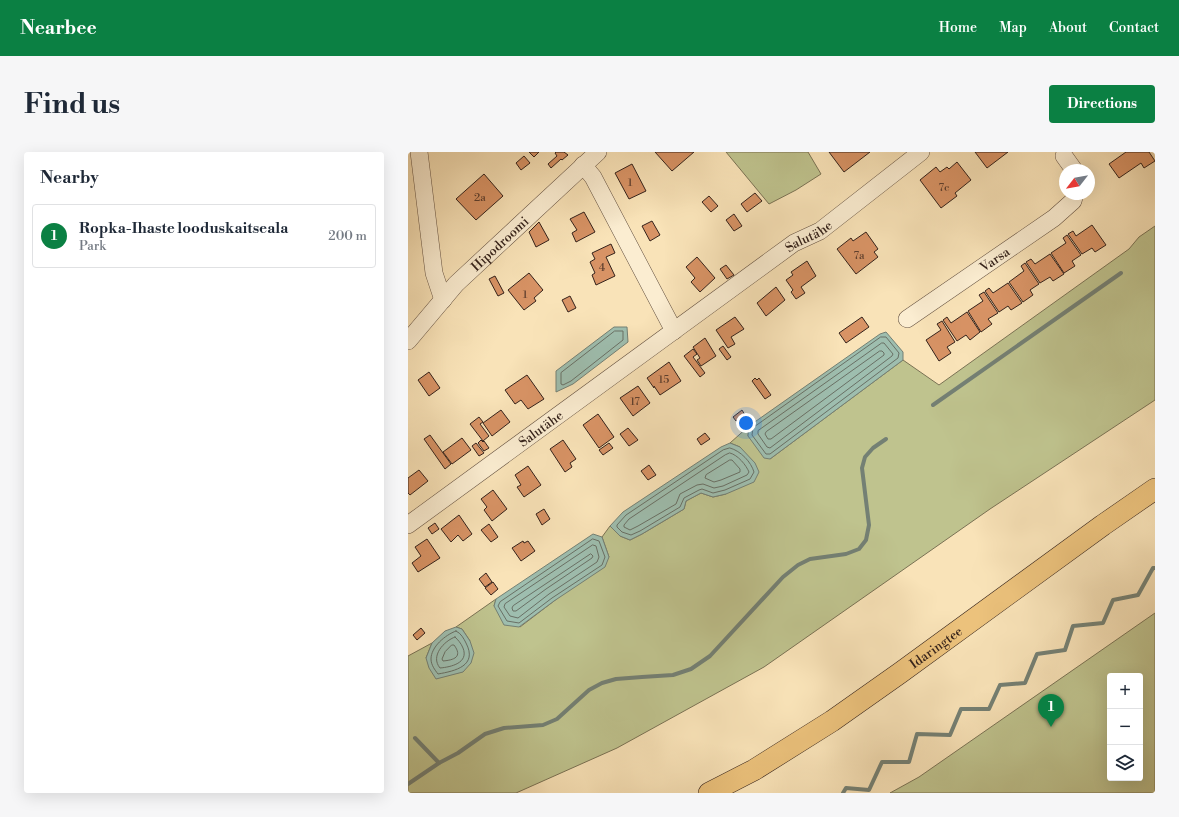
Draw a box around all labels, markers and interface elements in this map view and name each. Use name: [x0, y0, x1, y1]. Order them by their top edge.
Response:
text: Nearbee: [20, 16, 97, 40]
text: Home: [939, 19, 977, 37]
text: Map: [999, 19, 1027, 37]
text: About: [1049, 19, 1087, 37]
text: Contact: [1109, 19, 1159, 37]
button: Directions: [1049, 85, 1155, 123]
text: Find us: [24, 87, 120, 122]
north arrow: [1059, 164, 1095, 200]
text: Nearby: [40, 167, 99, 189]
house number: 1: [628, 176, 633, 190]
house number: 7c: [938, 181, 950, 195]
house number: 2a: [474, 191, 486, 205]
street label: Hipodroomi: [468, 214, 532, 275]
street label: Salutähe: [782, 217, 836, 256]
text: Ropka-Ihaste looduskaitseala: [79, 219, 288, 238]
text: 1: [51, 228, 57, 244]
text: 200 m: [328, 228, 367, 244]
text: Park: [79, 238, 106, 254]
street label: Varsa: [976, 244, 1013, 276]
house number: 7a: [853, 249, 865, 263]
house number: 4: [599, 261, 606, 275]
house number: 1: [523, 288, 528, 302]
house number: 15: [659, 373, 669, 387]
house number: 17: [630, 395, 640, 409]
street label: Salutähe: [516, 407, 567, 451]
your location: [736, 413, 756, 433]
street label: Idaringtee: [907, 623, 966, 672]
map controls: [1107, 673, 1143, 781]
button: +: [1107, 673, 1143, 709]
pin: 1: [1038, 694, 1064, 727]
button: −: [1107, 709, 1143, 745]
button: layers: [1107, 745, 1143, 781]

